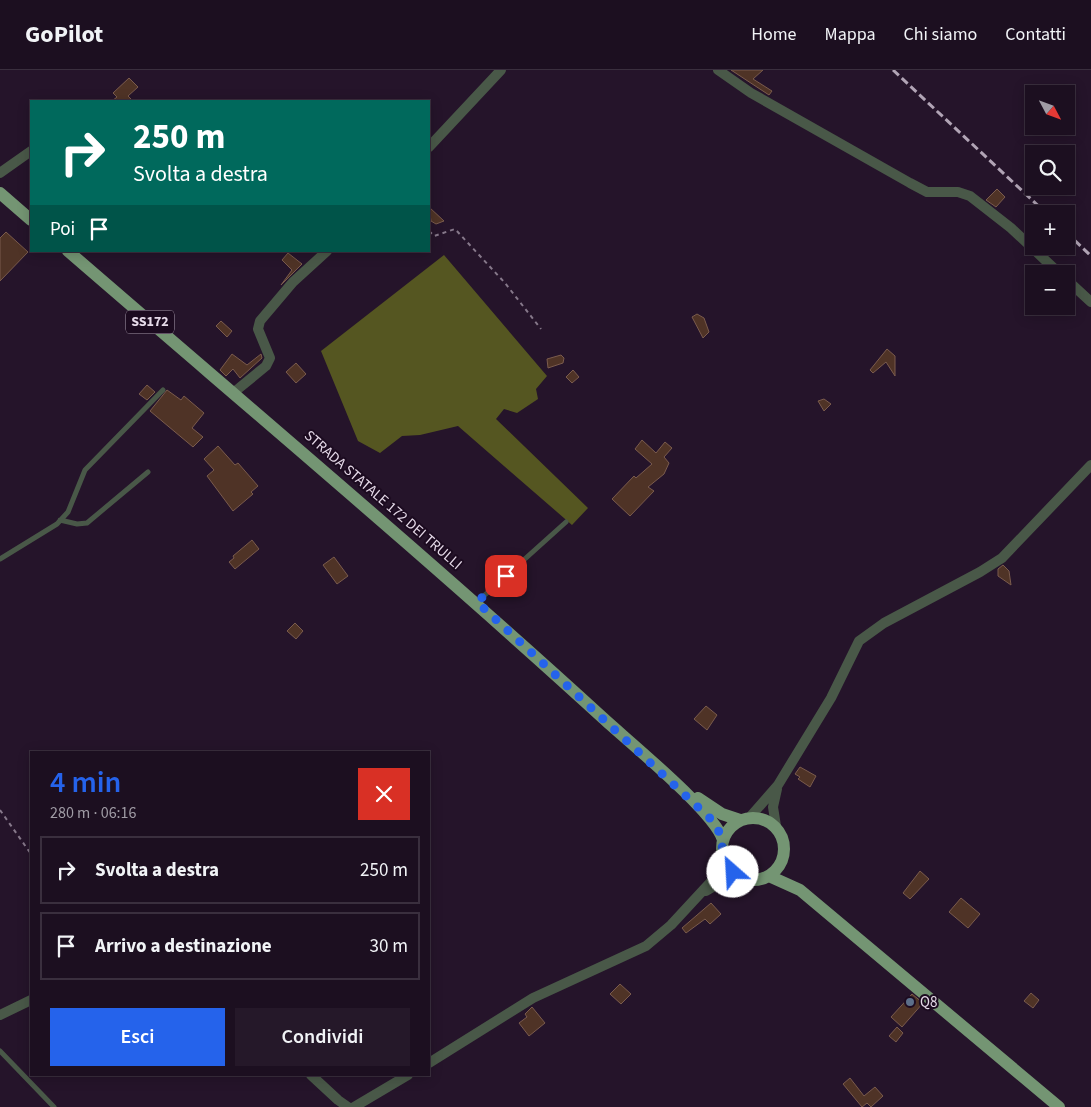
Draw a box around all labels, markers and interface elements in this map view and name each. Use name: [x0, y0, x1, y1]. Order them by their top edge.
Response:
text: GoPilot: [25, 17, 103, 52]
text: Home: [751, 22, 797, 47]
text: Mappa: [825, 22, 876, 47]
text: Chi siamo: [904, 22, 977, 47]
text: Contatti: [1005, 22, 1066, 47]
north arrow: [1025, 85, 1075, 135]
map controls: [1025, 85, 1075, 315]
text: 250 m: [133, 112, 225, 162]
icon: right: [50, 120, 115, 185]
button: search: [1025, 145, 1075, 195]
text: Svolta a destra: [133, 158, 268, 190]
button: +: [1025, 205, 1075, 255]
icon: arrive: [85, 215, 113, 243]
text: Poi: [50, 216, 75, 243]
button: −: [1025, 265, 1075, 315]
road number: SS172: [126, 310, 174, 334]
street label: STRADA STATALE 172 DEI TRULLI: [299, 425, 467, 575]
pin: [485, 555, 527, 597]
icon: arrive: [492, 562, 520, 590]
text: 4 min: [50, 761, 121, 804]
button: close: [358, 768, 410, 820]
text: 280 m · 06:16: [50, 802, 137, 824]
position arrow: [706, 845, 758, 897]
icon: right: [52, 856, 80, 884]
text: Svolta a destra: [95, 857, 219, 884]
text: 250 m: [360, 857, 408, 884]
icon: arrive: [52, 932, 80, 960]
text: Arrivo a destinazione: [95, 933, 272, 960]
text: 30 m: [370, 933, 408, 960]
place label: Q8: [920, 992, 937, 1013]
marker: Q8: [904, 996, 916, 1008]
button: Esci: [50, 1008, 225, 1066]
button: Condividi: [235, 1008, 410, 1066]

